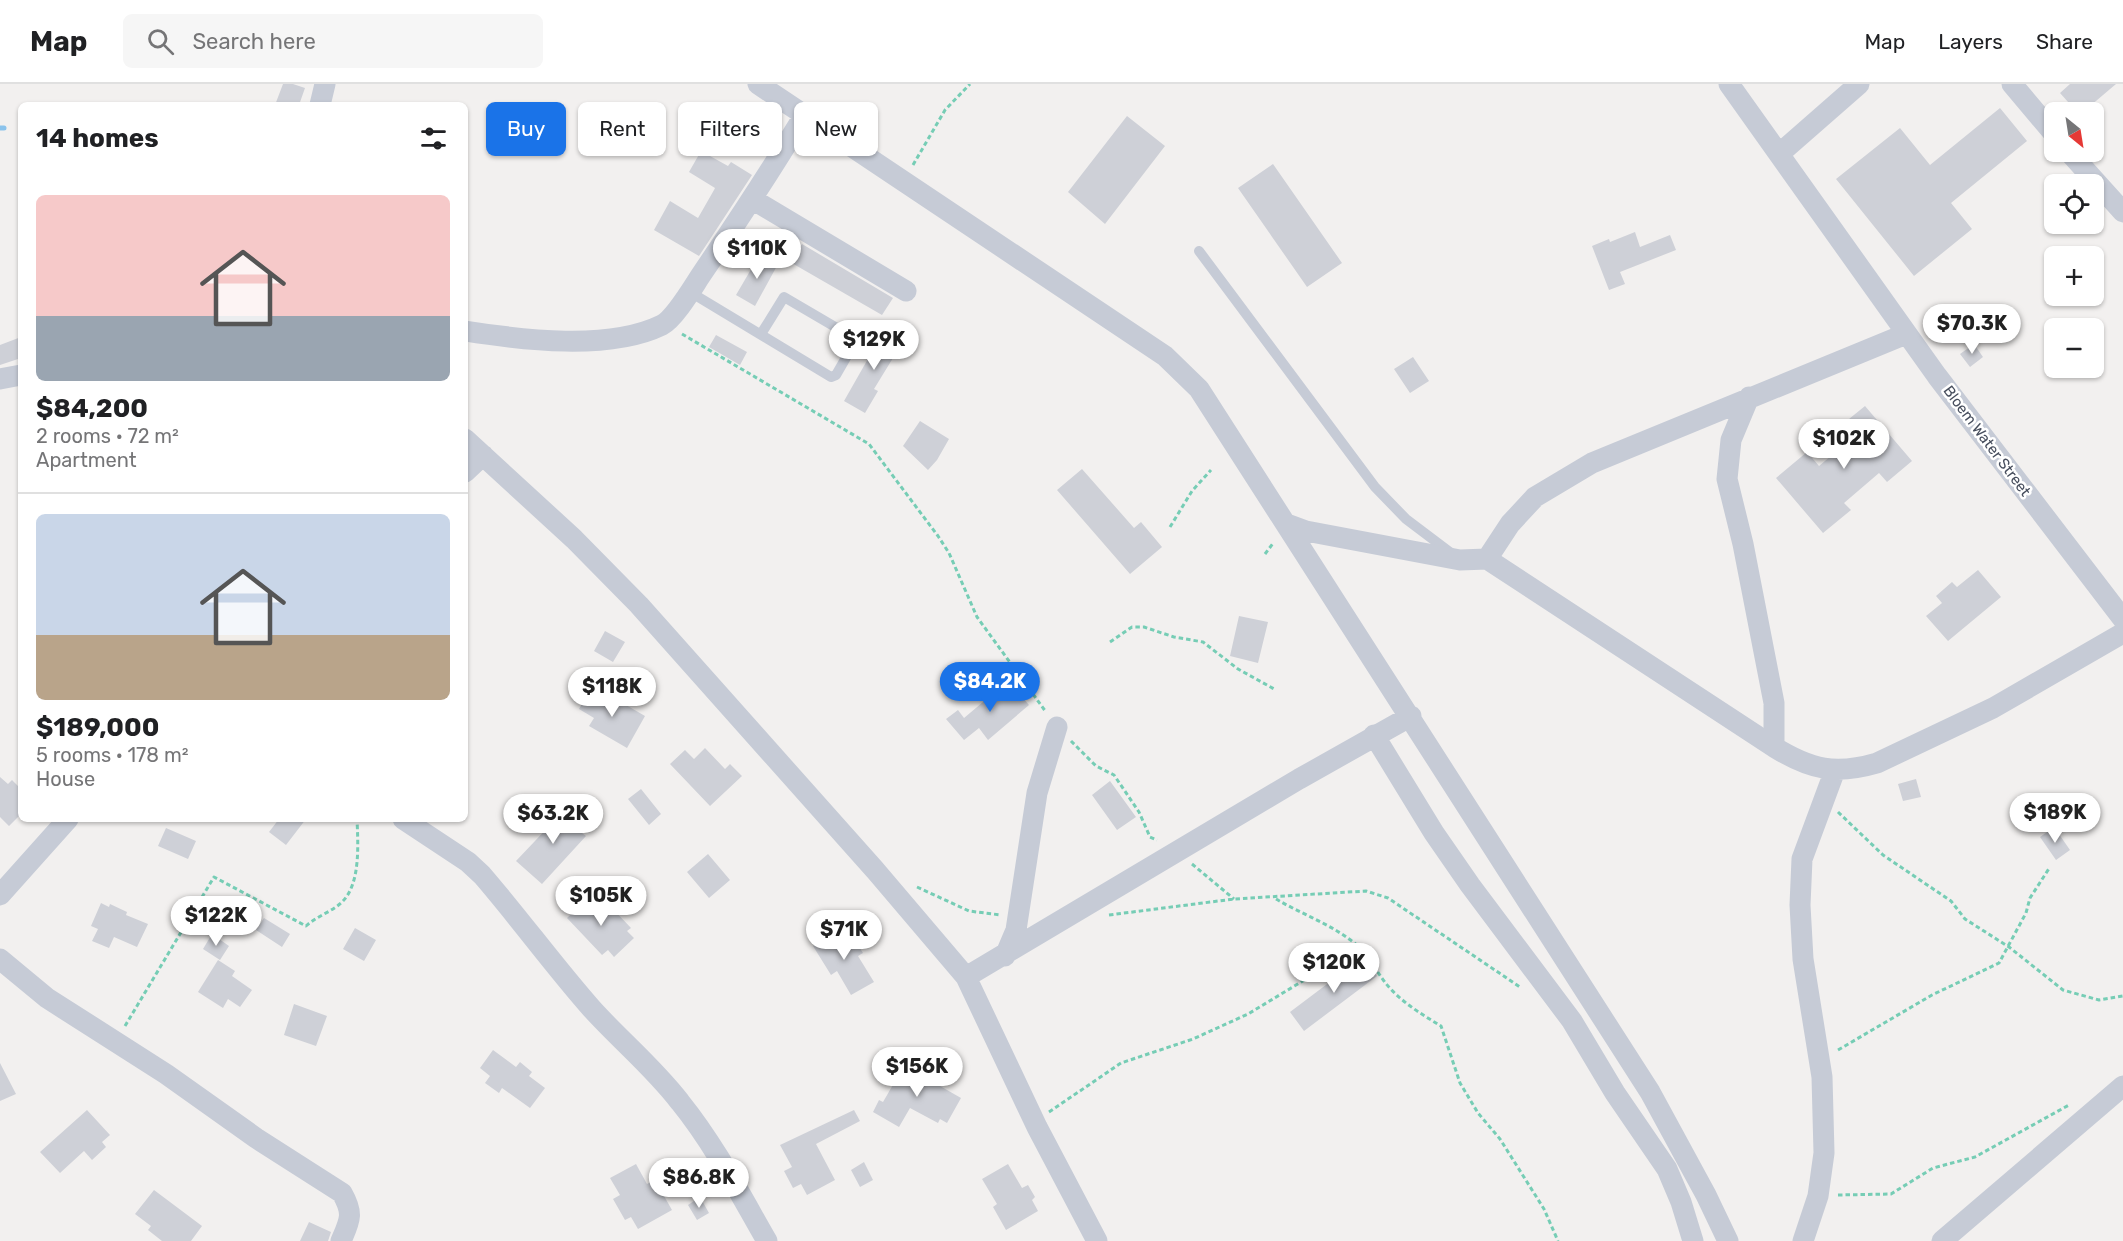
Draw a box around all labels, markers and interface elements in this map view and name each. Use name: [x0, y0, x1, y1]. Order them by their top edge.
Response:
search box: [123, 14, 543, 68]
text: Map: [30, 25, 87, 58]
icon: search: [144, 25, 177, 58]
text: Search here: [192, 28, 316, 55]
text: Map: [1864, 29, 1905, 54]
text: Layers: [1938, 29, 2003, 54]
text: Share: [2036, 29, 2093, 54]
chip: Buy: [486, 102, 566, 156]
chip: Rent: [578, 102, 666, 156]
chip: Filters: [678, 102, 782, 156]
chip: New: [794, 102, 878, 156]
north arrow: [2044, 102, 2104, 162]
map controls: [2044, 102, 2104, 378]
icon: filters: [417, 122, 450, 155]
text: 14 homes: [36, 123, 159, 154]
button: locate: [2044, 174, 2104, 234]
pin: $110K: [715, 229, 799, 280]
icon: home: [189, 234, 297, 342]
text: $110K: [727, 236, 787, 260]
button: +: [2044, 246, 2104, 306]
pin: $70.3K: [1923, 304, 2021, 355]
text: $70.3K: [1937, 311, 2007, 335]
button: −: [2044, 318, 2104, 378]
pin: $129K: [832, 320, 916, 371]
text: $129K: [843, 327, 905, 351]
street label: Bloem Water Street: [1939, 382, 2035, 500]
text: $84,200: [36, 393, 148, 424]
pin: $102K: [1802, 419, 1886, 470]
text: 2 rooms · 72 m²: [36, 424, 179, 448]
text: $102K: [1812, 426, 1876, 450]
text: Apartment: [36, 448, 137, 472]
icon: home: [189, 553, 297, 661]
pin: $84.2K: [941, 662, 1039, 713]
pin: $118K: [570, 667, 654, 718]
text: $84.2K: [954, 669, 1026, 693]
text: $118K: [582, 674, 642, 698]
text: $189,000: [36, 712, 159, 743]
text: 5 rooms · 178 m²: [36, 743, 189, 767]
text: House: [36, 767, 95, 791]
pin: $189K: [2013, 793, 2097, 844]
pin: $63.2K: [504, 794, 602, 845]
text: $189K: [2024, 800, 2086, 824]
text: $63.2K: [517, 801, 589, 825]
pin: $105K: [559, 876, 643, 927]
text: $105K: [569, 883, 633, 907]
pin: $122K: [174, 896, 258, 947]
text: $122K: [185, 903, 247, 927]
pin: $71K: [808, 910, 880, 961]
text: $71K: [820, 917, 868, 941]
pin: $120K: [1292, 943, 1376, 994]
text: $120K: [1302, 950, 1366, 974]
pin: $156K: [875, 1047, 959, 1098]
text: $156K: [886, 1054, 948, 1078]
pin: $86.8K: [650, 1158, 748, 1209]
text: $86.8K: [663, 1165, 735, 1189]

